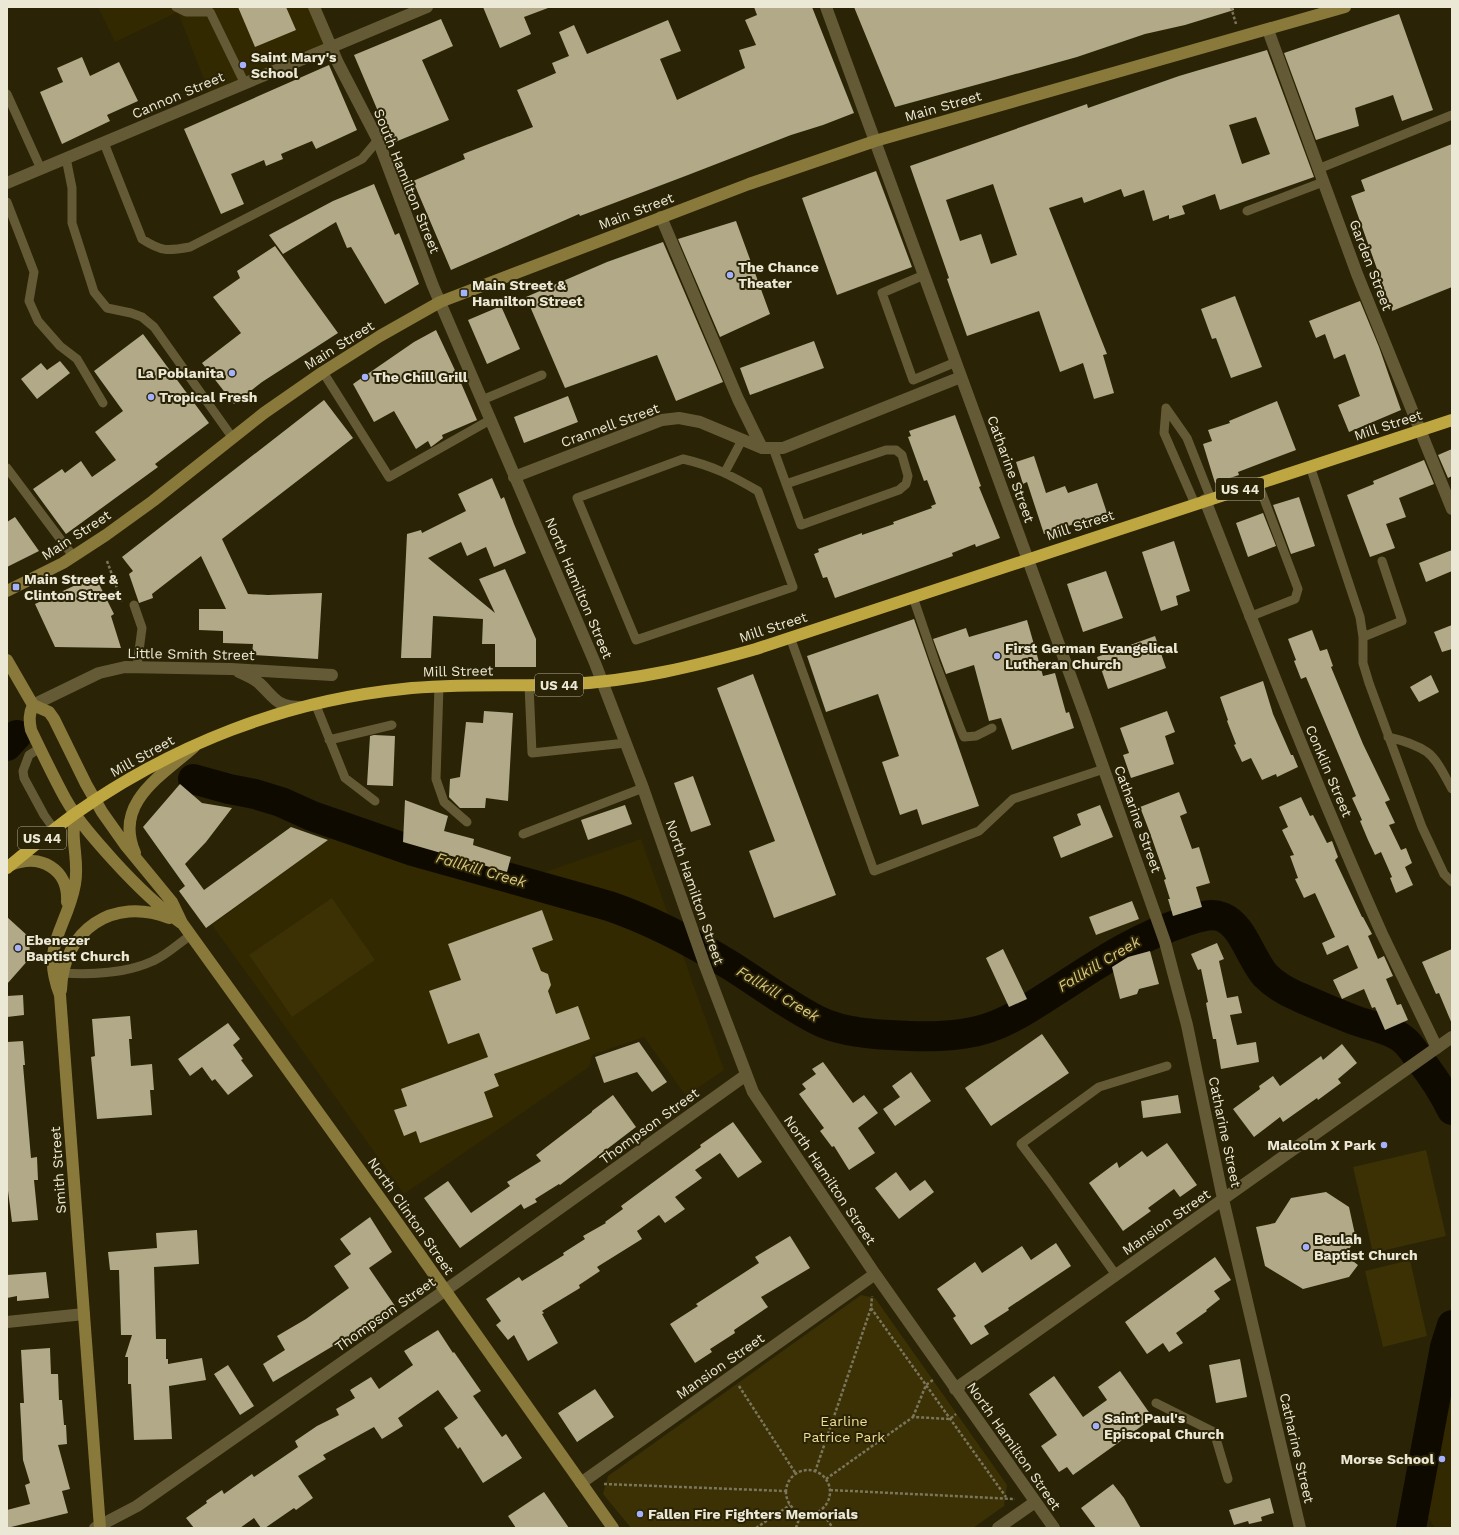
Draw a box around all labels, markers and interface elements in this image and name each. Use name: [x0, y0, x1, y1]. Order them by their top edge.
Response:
place label: Saint Mary's School: [251, 49, 337, 81]
marker: Saint Mary's School: [238, 60, 248, 70]
street label: Cannon Street: [129, 68, 227, 122]
street label: Main Street: [903, 87, 983, 125]
street label: South Hamilton Street: [371, 106, 443, 256]
street label: Main Street: [596, 189, 676, 233]
street label: Garden Street: [1346, 217, 1396, 313]
place label: The Chance Theater: [738, 259, 819, 291]
marker: The Chance Theater: [725, 270, 735, 280]
place label: Main Street & Hamilton Street: [472, 277, 583, 309]
marker: Main Street & Hamilton Street: [459, 288, 469, 298]
street label: Main Street: [301, 317, 377, 373]
place label: La Poblanita: [137, 365, 225, 381]
marker: La Poblanita: [227, 368, 237, 378]
place label: The Chill Grill: [373, 369, 468, 385]
marker: The Chill Grill: [360, 372, 370, 382]
place label: Tropical Fresh: [159, 389, 257, 405]
marker: Tropical Fresh: [146, 392, 156, 402]
street label: Crannell Street: [559, 400, 661, 450]
street label: Mill Street: [1352, 406, 1424, 444]
street label: Catharine Street: [984, 413, 1038, 525]
road number: US 44: [1216, 478, 1264, 500]
street label: Mill Street: [1044, 506, 1116, 544]
street label: Main Street: [38, 507, 114, 563]
street label: North Hamilton Street: [542, 515, 616, 661]
place label: Main Street & Clinton Street: [24, 571, 121, 603]
marker: Main Street & Clinton Street: [11, 582, 21, 592]
street label: Mill Street: [737, 608, 809, 646]
place label: First German Evangelical Lutheran Church: [1005, 640, 1178, 672]
street label: Little Smith Street: [127, 645, 255, 663]
marker: First German Evangelical Lutheran Church: [992, 651, 1002, 661]
street label: Mill Street: [423, 662, 494, 680]
road number: US 44: [535, 674, 583, 696]
street label: Conklin Street: [1302, 723, 1356, 819]
street label: Mill Street: [107, 732, 177, 780]
street label: Catharine Street: [1111, 763, 1165, 875]
street label: North Hamilton Street: [663, 817, 727, 967]
road number: US 44: [18, 827, 66, 849]
water label: Fallkill Creek: [434, 849, 529, 892]
place label: Ebenezer Baptist Church: [26, 932, 130, 964]
water label: Fallkill Creek: [1055, 932, 1144, 996]
marker: Ebenezer Baptist Church: [13, 943, 23, 953]
water label: Fallkill Creek: [734, 962, 823, 1026]
street label: Catharine Street: [1205, 1075, 1245, 1189]
street label: Thompson Street: [596, 1085, 702, 1167]
street label: North Hamilton Street: [781, 1112, 879, 1248]
street label: Smith Street: [47, 1126, 69, 1214]
place label: Malcolm X Park: [1267, 1137, 1376, 1153]
marker: Malcolm X Park: [1379, 1140, 1389, 1150]
street label: North Clinton Street: [365, 1154, 458, 1278]
street label: Mansion Street: [1119, 1186, 1213, 1258]
place label: Beulah Baptist Church: [1314, 1231, 1418, 1263]
marker: Beulah Baptist Church: [1301, 1242, 1311, 1252]
street label: Thompson Street: [332, 1273, 438, 1355]
street label: Mansion Street: [673, 1330, 767, 1402]
street label: North Hamilton Street: [964, 1379, 1064, 1513]
street label: Catharine Street: [1277, 1391, 1318, 1505]
place label: Saint Paul's Episcopal Church: [1104, 1410, 1224, 1442]
park label: Earline Patrice Park: [803, 1413, 885, 1445]
marker: Saint Paul's Episcopal Church: [1091, 1421, 1101, 1431]
place label: Morse School: [1340, 1451, 1434, 1467]
marker: Morse School: [1437, 1454, 1447, 1464]
place label: Fallen Fire Fighters Memorials: [648, 1506, 859, 1522]
marker: Fallen Fire Fighters Memorials: [635, 1509, 645, 1519]

